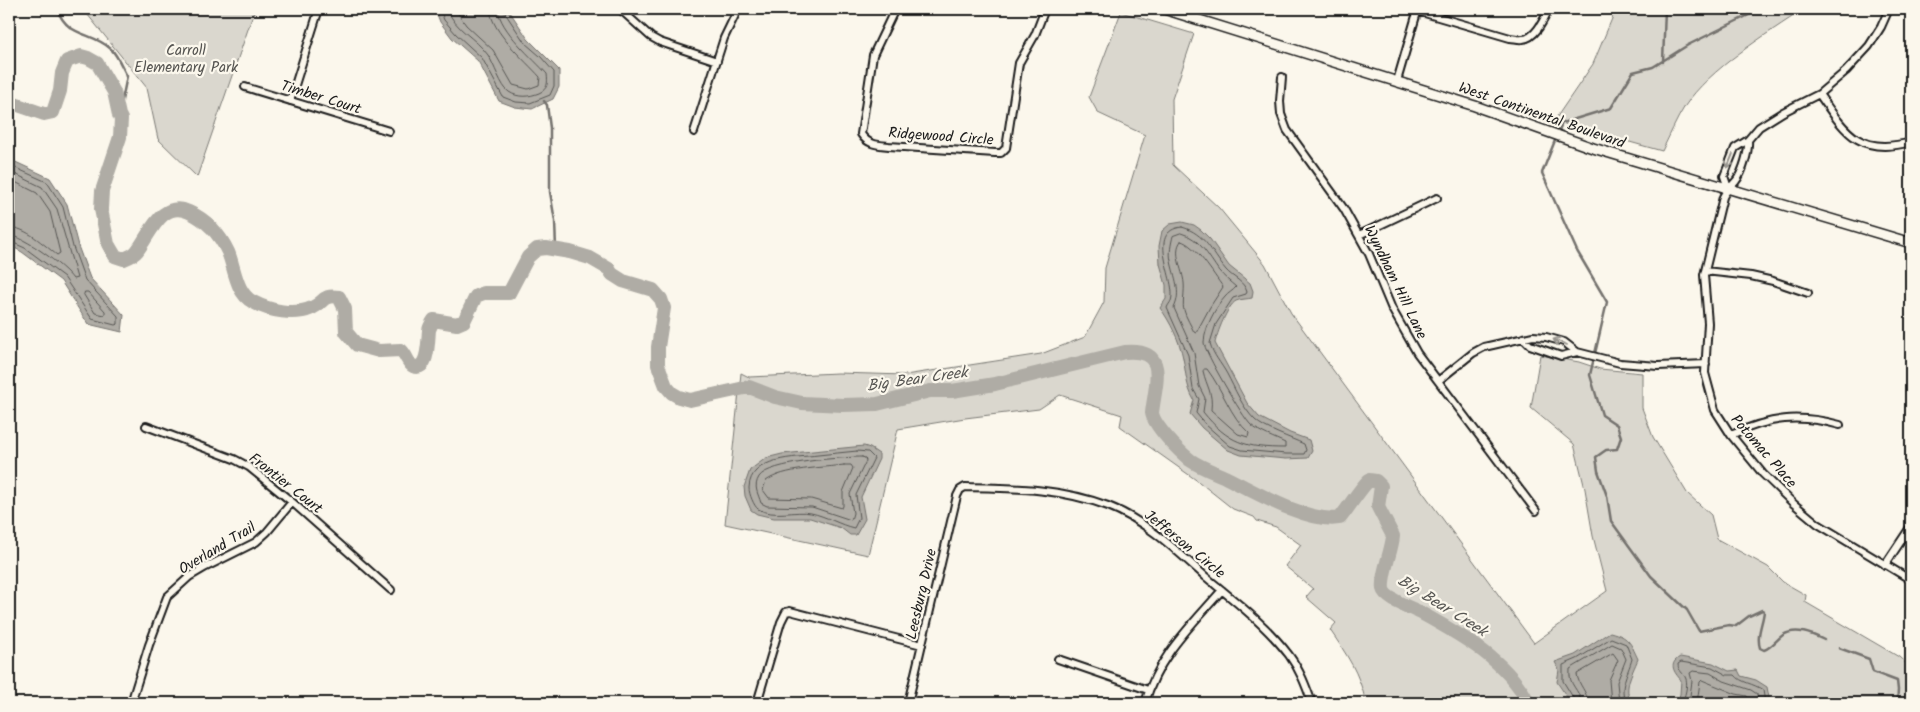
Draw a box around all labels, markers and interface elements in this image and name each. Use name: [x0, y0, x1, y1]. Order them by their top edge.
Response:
park label: Carroll Elementary Park: [134, 39, 239, 80]
street label: Timber Court: [278, 74, 364, 122]
street label: West Continental Boulevard: [1455, 76, 1629, 156]
street label: Ridgewood Circle: [887, 121, 995, 153]
one-way arrow: [1724, 153, 1734, 168]
street label: Wyndham Hill Lane: [1357, 221, 1433, 344]
one-way arrow: [1553, 336, 1568, 346]
water label: Big Bear Creek: [865, 360, 972, 399]
street label: Potomac Place: [1724, 409, 1802, 494]
street label: Frontier Court: [243, 447, 328, 521]
street label: Jefferson Circle: [1139, 504, 1230, 585]
street label: Overland Trail: [174, 516, 261, 581]
street label: Leesburg Drive: [900, 546, 944, 642]
water label: Big Bear Creek: [1393, 569, 1494, 645]

